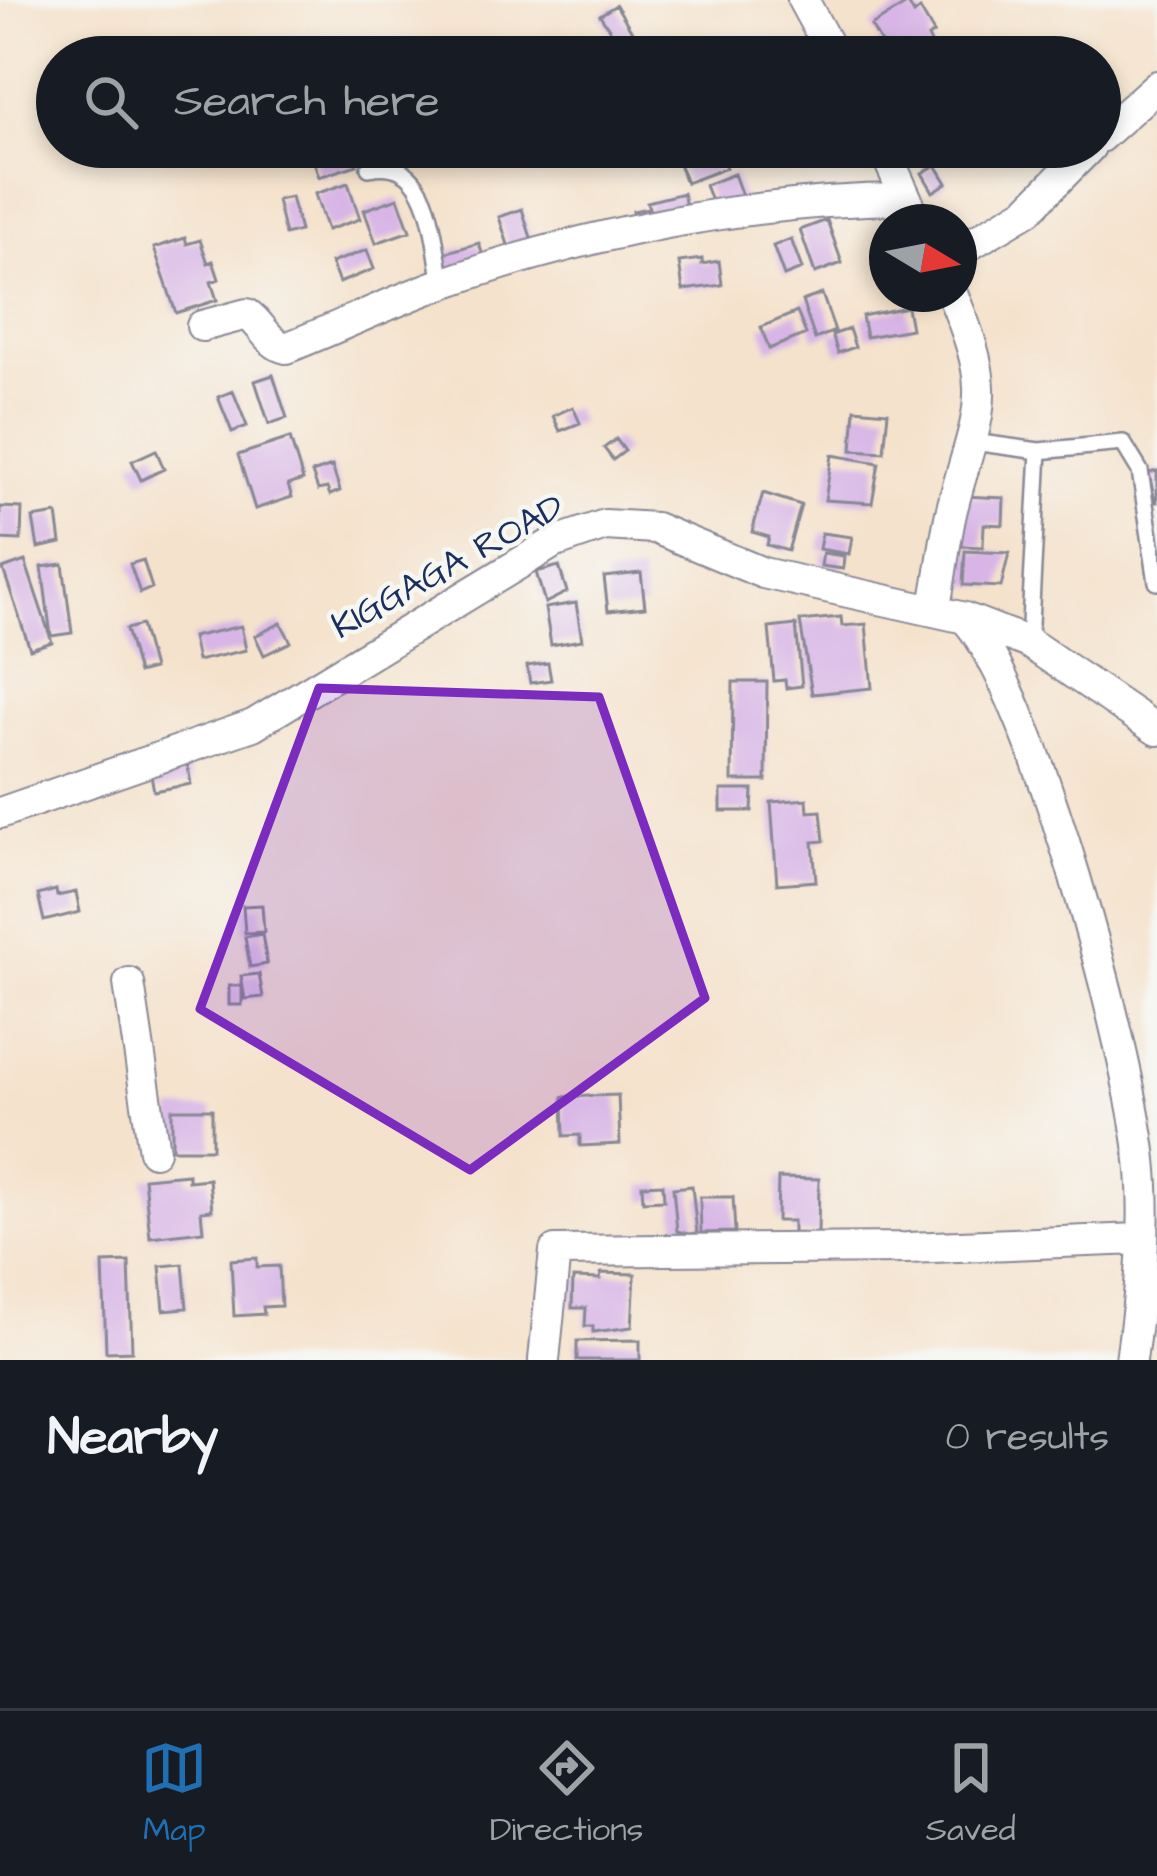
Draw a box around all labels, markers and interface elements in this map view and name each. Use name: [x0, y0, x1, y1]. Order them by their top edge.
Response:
search box: [36, 36, 1121, 168]
icon: search: [78, 69, 144, 135]
text: Search here: [174, 71, 440, 133]
north arrow: [869, 204, 977, 312]
street label: KIGGAGA ROAD: [322, 482, 574, 652]
text: Nearby: [48, 1403, 218, 1474]
text: 0 results: [945, 1411, 1109, 1465]
tab: Map: [141, 1735, 207, 1853]
tab: Directions: [490, 1735, 643, 1853]
tab: Saved: [926, 1735, 1016, 1853]

